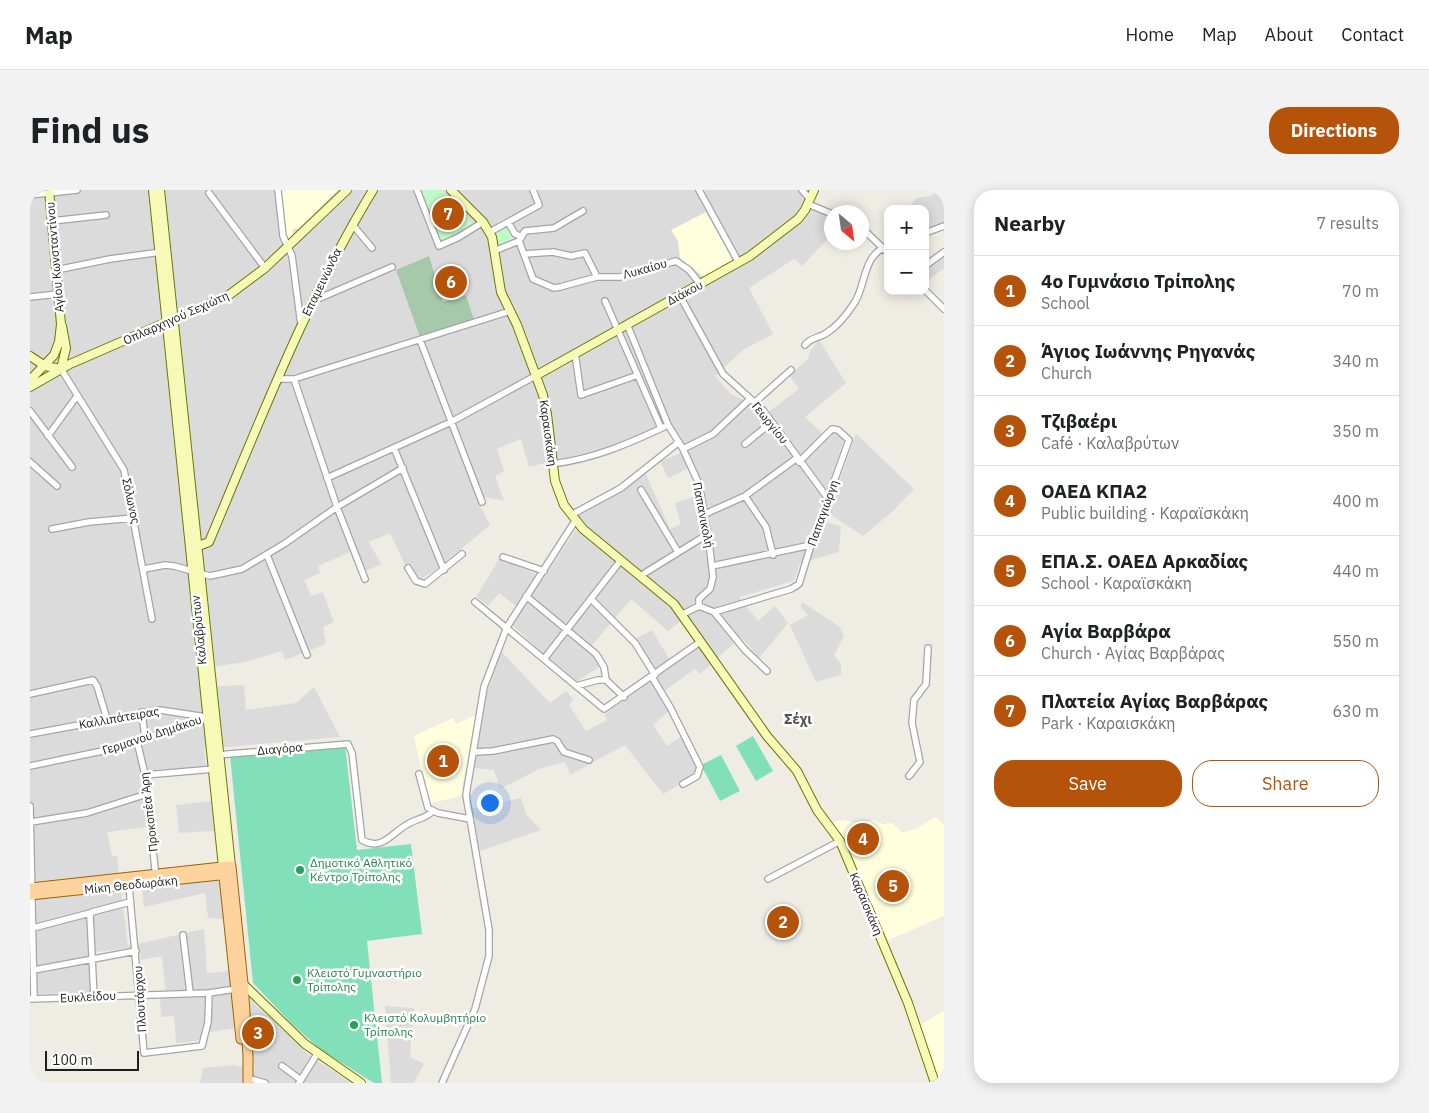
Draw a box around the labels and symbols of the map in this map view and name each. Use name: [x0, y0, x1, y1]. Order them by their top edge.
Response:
pin: 7: [432, 195, 464, 233]
street label: Αγίου Κωνσταντίνου: [42, 201, 67, 313]
north arrow: [824, 205, 869, 250]
street label: Επαμεινώνδα: [299, 245, 345, 318]
street label: Λυκαίου: [621, 255, 669, 282]
pin: 6: [435, 263, 467, 301]
street label: Διάκου: [664, 277, 705, 308]
street label: Οπλαρχηγού Σεχιώτη: [121, 287, 231, 348]
street label: Καραισκάκη: [536, 399, 561, 467]
street label: Γεωργίου: [749, 399, 792, 447]
street label: Σόλωνος: [119, 477, 144, 525]
street label: Παπαγιώργη: [804, 478, 841, 548]
street label: Παπανικολή: [690, 481, 717, 549]
street label: Καλαβρύτων: [187, 595, 210, 665]
street label: Καλλιπάτειρας: [78, 703, 160, 732]
district label: Σέχι: [784, 710, 812, 728]
street label: Γερμανού Δημάκου: [100, 711, 203, 758]
street label: Διαγόρα: [256, 739, 304, 758]
pin: 1: [427, 742, 459, 780]
street label: Προκοπέα Άρη: [136, 771, 161, 853]
your location: [477, 790, 503, 816]
pin: 4: [847, 820, 879, 858]
place label: Δημοτικό Αθλητικό Κέντρο Τρίπολης: [310, 855, 413, 884]
marker: Δημοτικό Αθλητικό Κέντρο Τρίπολης: [294, 864, 306, 876]
pin: 5: [877, 867, 909, 905]
street label: Καραϊσκάκη: [846, 870, 886, 938]
street label: Μίκη Θεοδωράκη: [84, 872, 178, 897]
pin: 2: [767, 903, 799, 941]
street label: Πλουτάρχου: [130, 965, 149, 1033]
place label: Κλειστό Γυμναστήριο Τρίπολης: [307, 965, 422, 994]
marker: Κλειστό Γυμναστήριο Τρίπολης: [291, 974, 303, 986]
street label: Ευκλείδου: [60, 988, 116, 1005]
place label: Κλειστό Κολυμβητήριο Τρίπολης: [364, 1010, 487, 1039]
pin: 3: [242, 1014, 274, 1052]
marker: Κλειστό Κολυμβητήριο Τρίπολης: [348, 1019, 360, 1031]
scale bar: [45, 1048, 139, 1071]

